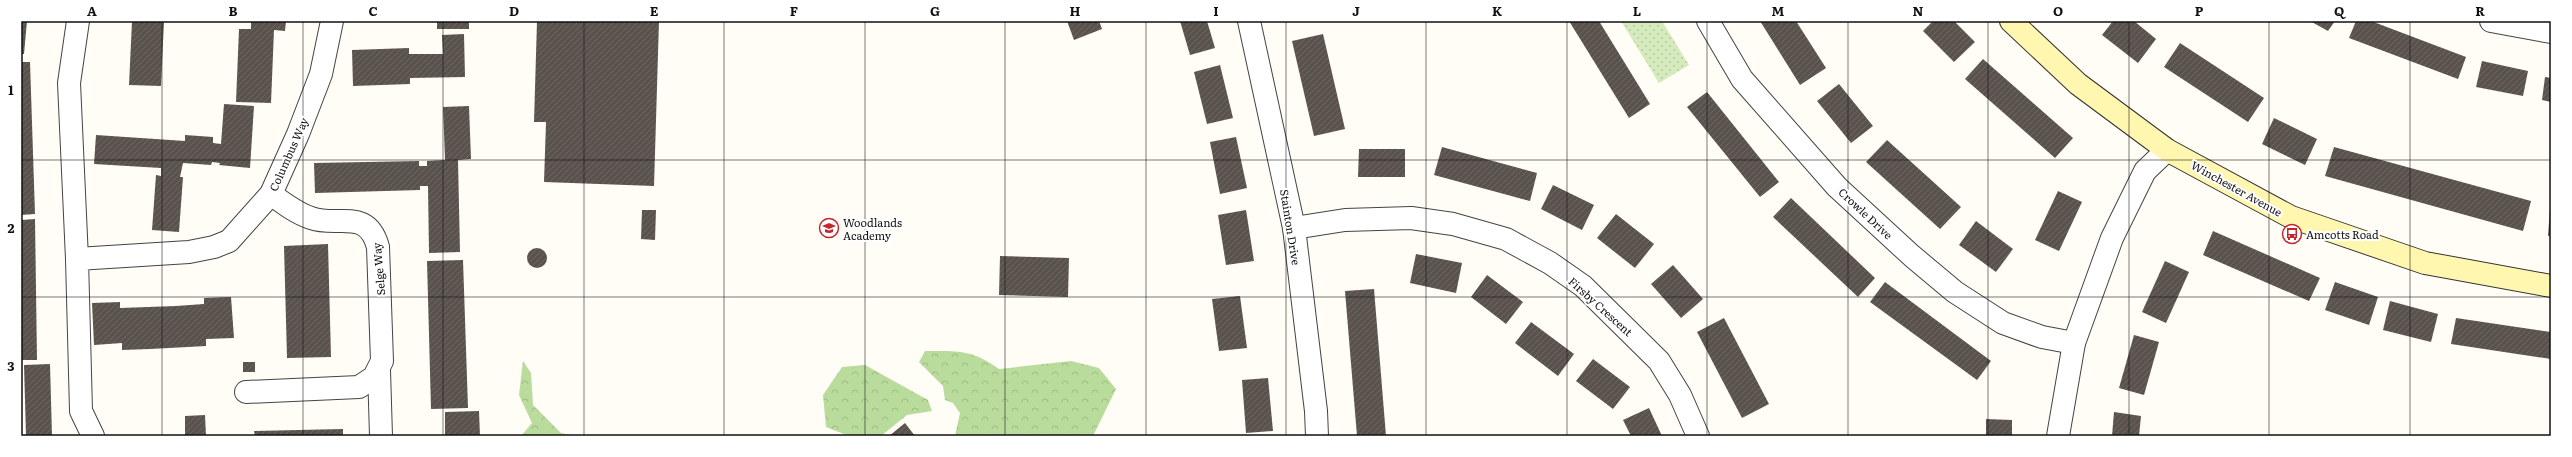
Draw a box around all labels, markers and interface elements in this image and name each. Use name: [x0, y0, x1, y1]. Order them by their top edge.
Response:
text: A: [87, 1, 97, 20]
text: B: [229, 1, 238, 20]
text: C: [368, 1, 378, 20]
text: D: [509, 1, 519, 20]
text: E: [650, 1, 659, 20]
text: F: [790, 1, 798, 20]
text: G: [930, 1, 940, 20]
text: H: [1070, 1, 1081, 20]
text: I: [1213, 1, 1219, 20]
text: J: [1352, 1, 1360, 20]
text: K: [1492, 1, 1503, 20]
text: L: [1633, 1, 1641, 20]
text: M: [1772, 1, 1785, 20]
text: N: [1913, 1, 1924, 20]
text: O: [2053, 1, 2063, 20]
text: P: [2195, 1, 2204, 20]
text: Q: [2334, 1, 2346, 20]
text: R: [2475, 1, 2485, 20]
text: 1: [8, 80, 14, 99]
street label: Columbus Way: [265, 114, 312, 193]
street label: Winchester Avenue: [2189, 156, 2286, 220]
street label: Crowle Drive: [1835, 184, 1897, 242]
street label: Stainton Drive: [1277, 188, 1305, 266]
place label: Woodlands Academy: [843, 214, 902, 243]
school or university icon: Woodlands Academy: [818, 217, 840, 239]
text: 2: [8, 218, 15, 237]
bus stop icon: Amcotts Road: [2281, 223, 2303, 245]
place label: Amcotts Road: [2306, 226, 2379, 242]
street label: Selge Way: [368, 241, 388, 296]
street label: Firsby Crescent: [1566, 273, 1637, 339]
text: 3: [7, 356, 15, 375]

